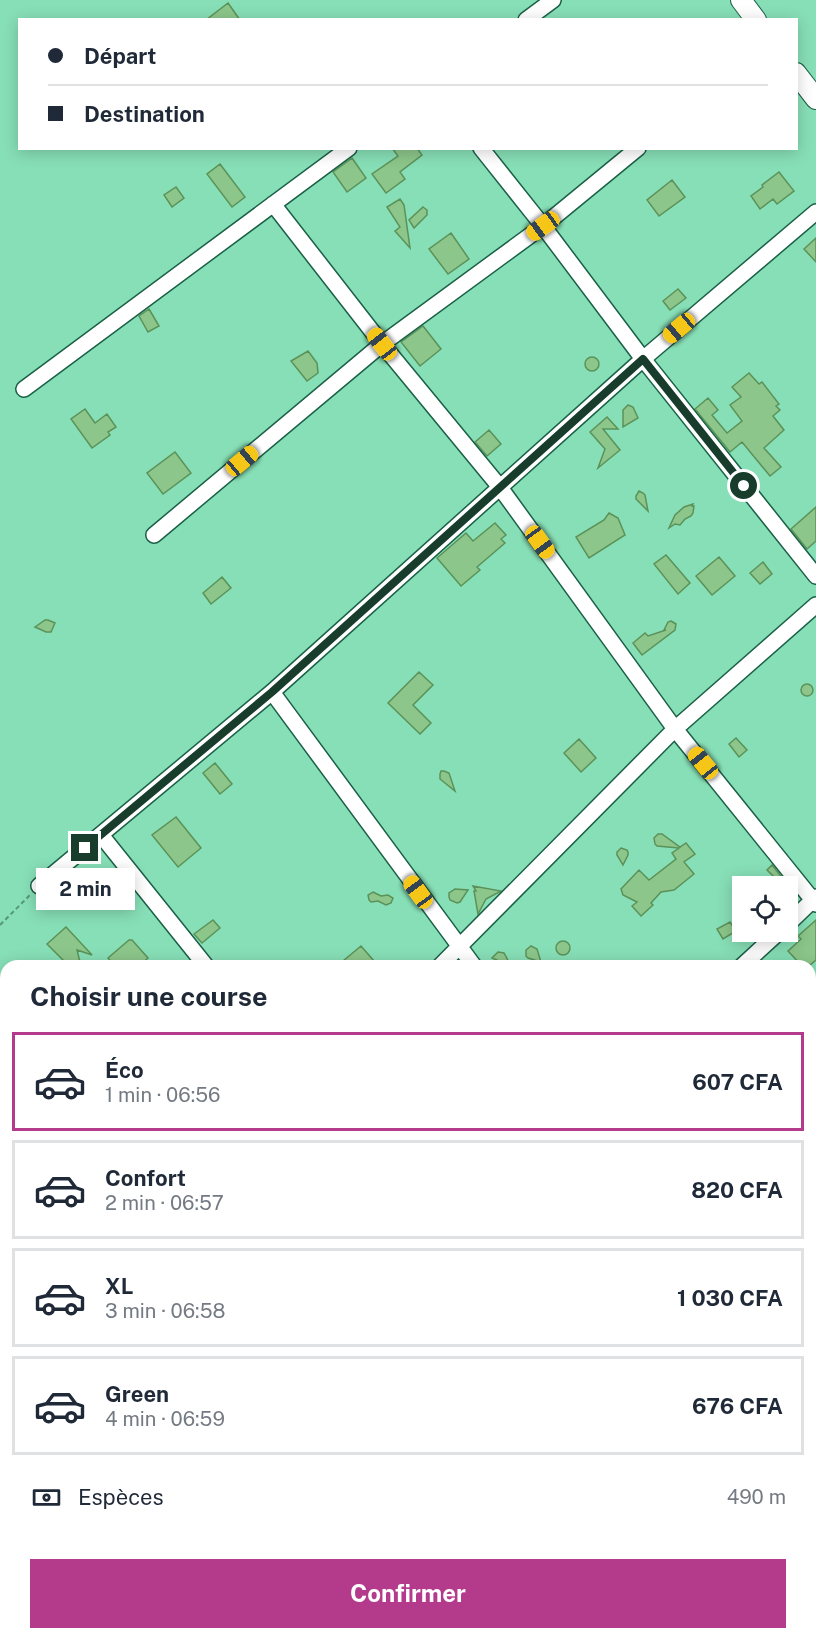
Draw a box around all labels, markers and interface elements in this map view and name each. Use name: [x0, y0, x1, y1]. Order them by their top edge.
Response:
text: Départ: [84, 43, 156, 69]
text: Destination: [84, 101, 205, 127]
car: [523, 208, 563, 244]
car: [659, 310, 699, 346]
car: [364, 324, 400, 364]
car: [222, 443, 262, 479]
route start: [730, 472, 757, 499]
car: [522, 522, 558, 562]
car: [685, 743, 721, 783]
route end: [71, 834, 98, 861]
callout: 2 min: [36, 869, 134, 911]
car: [400, 872, 436, 912]
map controls: [732, 876, 798, 942]
button: locate: [732, 876, 798, 942]
text: 2 min: [59, 877, 112, 901]
text: Choisir une course: [30, 980, 268, 1012]
icon: car: [33, 1055, 87, 1109]
text: Éco: [105, 1057, 144, 1083]
text: 607 CFA: [692, 1069, 783, 1095]
text: 1 min · 06:56: [105, 1083, 220, 1107]
icon: car: [33, 1163, 87, 1217]
text: Confort: [105, 1165, 186, 1191]
text: 820 CFA: [691, 1177, 783, 1203]
text: 2 min · 06:57: [105, 1191, 224, 1215]
icon: car: [33, 1271, 87, 1325]
text: XL: [105, 1273, 133, 1299]
text: 1 030 CFA: [677, 1285, 783, 1311]
text: 3 min · 06:58: [105, 1299, 225, 1323]
icon: car: [33, 1379, 87, 1433]
text: Green: [105, 1381, 169, 1407]
text: 676 CFA: [692, 1393, 783, 1419]
text: 4 min · 06:59: [105, 1407, 225, 1431]
icon: cash: [30, 1481, 63, 1514]
text: Espèces: [78, 1484, 164, 1510]
text: 490 m: [727, 1485, 786, 1509]
button: Confirmer: [30, 1559, 786, 1628]

